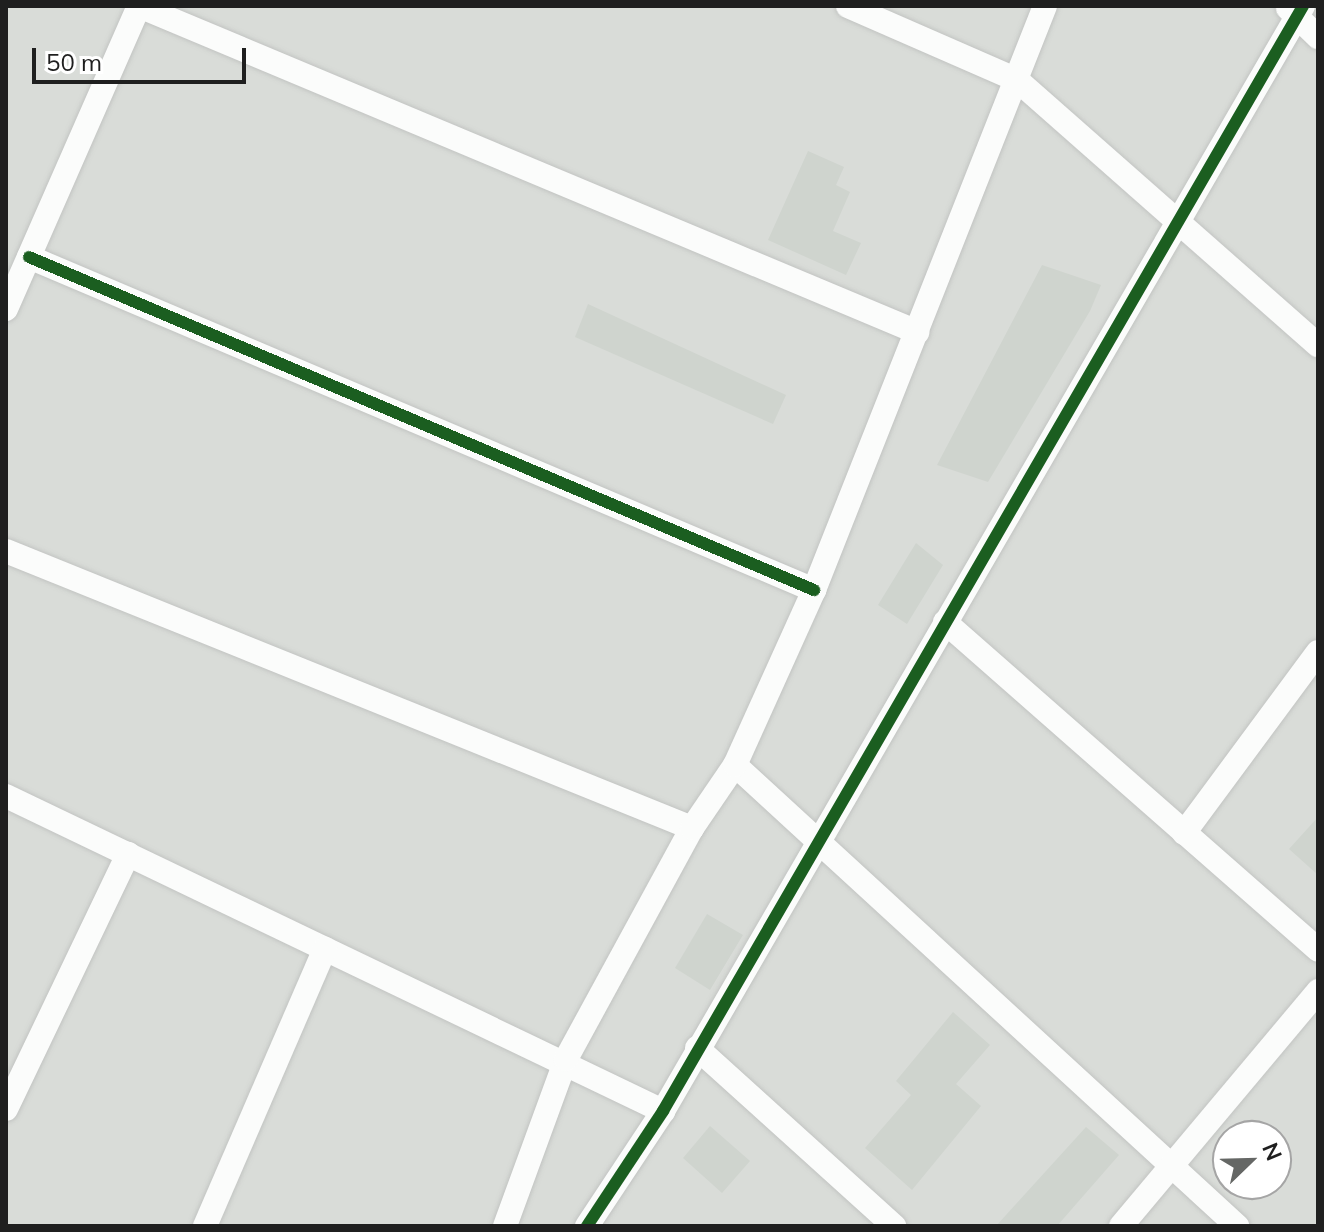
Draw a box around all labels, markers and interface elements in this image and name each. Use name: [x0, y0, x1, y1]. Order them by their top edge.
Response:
scale bar: [36, 32, 250, 82]
text: 50 m: [46, 47, 102, 77]
north arrow: [1212, 1120, 1292, 1200]
text: N: [1256, 1138, 1288, 1165]

